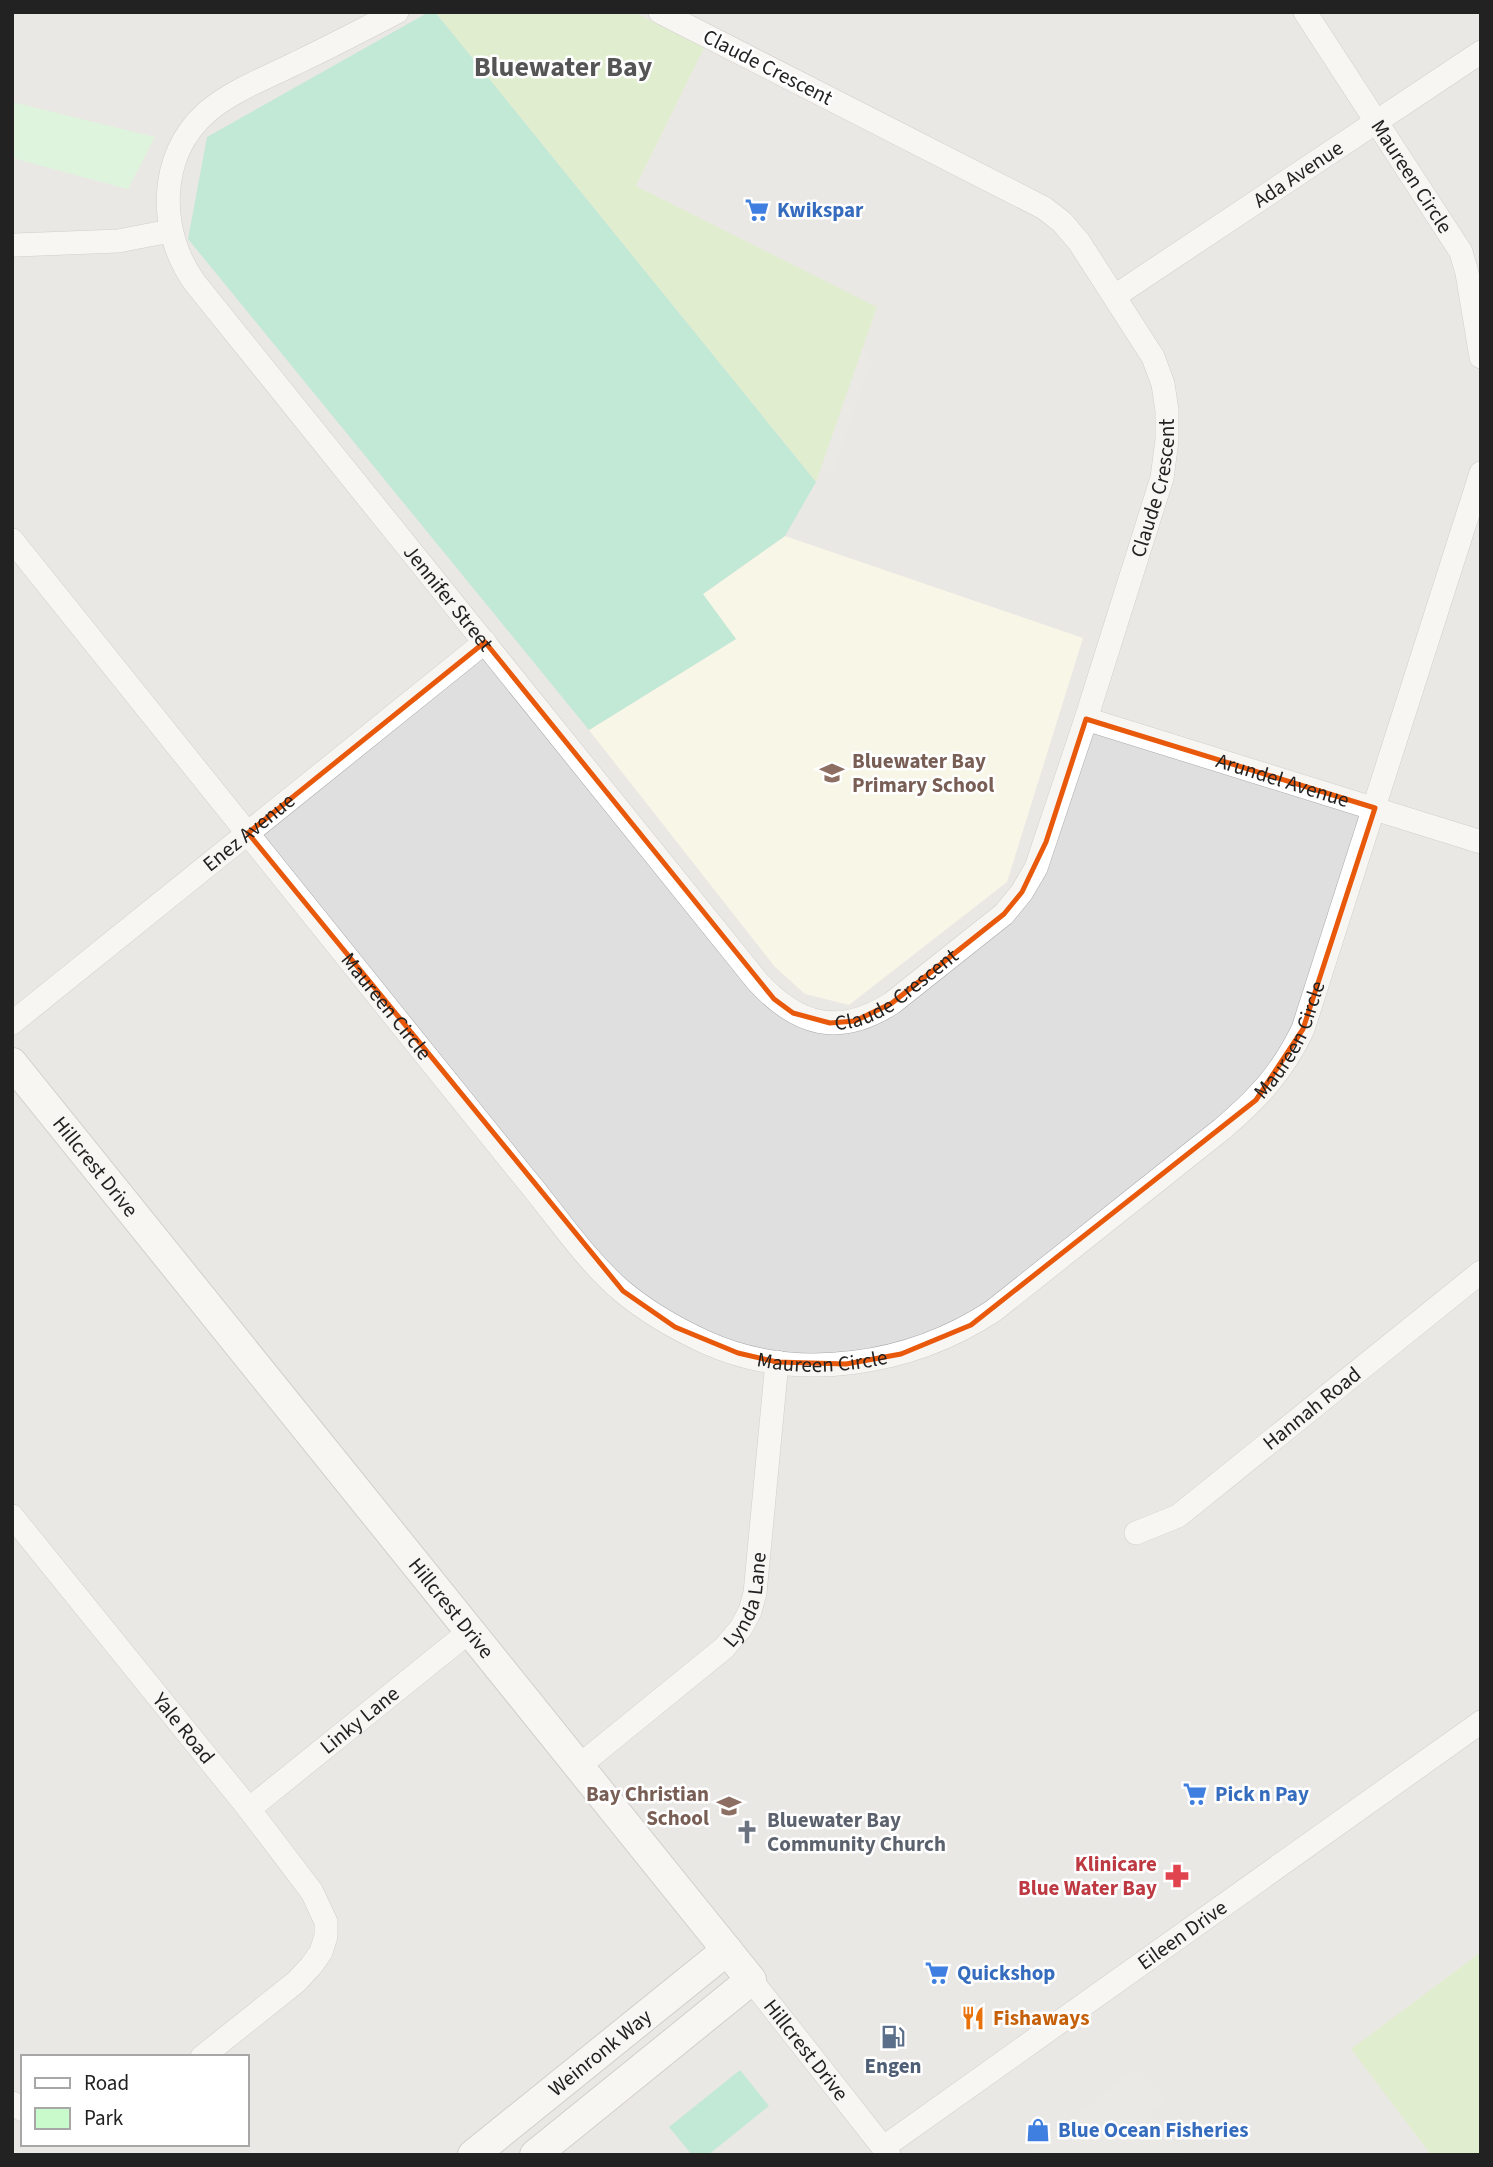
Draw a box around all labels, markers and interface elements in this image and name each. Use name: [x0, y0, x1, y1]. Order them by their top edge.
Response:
street label: Claude Crescent: [698, 21, 838, 113]
district label: Bluewater Bay: [474, 47, 653, 87]
street label: Maureen Circle: [1364, 113, 1460, 239]
street label: Ada Avenue: [1247, 133, 1349, 215]
place label: Kwikspar: [777, 195, 864, 225]
supermarket icon: Kwikspar: [743, 196, 771, 224]
street label: Claude Crescent: [1123, 419, 1182, 561]
street label: Jennifer Street: [396, 538, 501, 658]
street label: Arundel Avenue: [1212, 745, 1353, 815]
place label: Bluewater Bay Primary School: [852, 746, 994, 800]
school or university icon: Bluewater Bay Primary School: [818, 759, 846, 787]
street label: Enez Avenue: [196, 786, 301, 879]
street label: Claude Crescent: [833, 941, 965, 1038]
street label: Maureen Circle: [334, 946, 439, 1066]
street label: Maureen Circle: [1247, 977, 1332, 1106]
street label: Hillcrest Drive: [46, 1110, 145, 1223]
street label: Maureen Circle: [755, 1342, 890, 1380]
street label: Hannah Road: [1256, 1359, 1367, 1457]
street label: Hillcrest Drive: [401, 1551, 501, 1665]
street label: Lynda Lane: [716, 1551, 774, 1654]
street label: Linky Lane: [314, 1679, 406, 1761]
street label: Yale Road: [145, 1685, 222, 1770]
place label: Bay Christian School: [586, 1779, 709, 1833]
place label: Pick n Pay: [1215, 1779, 1309, 1809]
supermarket icon: Pick n Pay: [1181, 1780, 1209, 1808]
school or university icon: Bay Christian School: [715, 1792, 743, 1820]
place label: Bluewater Bay Community Church: [767, 1805, 946, 1859]
church icon: Bluewater Bay Community Church: [733, 1818, 761, 1846]
place label: Klinicare Blue Water Bay: [1018, 1849, 1157, 1903]
pharmacy icon: Klinicare Blue Water Bay: [1163, 1862, 1191, 1890]
street label: Eileen Drive: [1131, 1892, 1233, 1977]
place label: Quickshop: [957, 1958, 1055, 1988]
supermarket icon: Quickshop: [923, 1959, 951, 1987]
street label: Hillcrest Drive: [757, 1993, 856, 2107]
street label: Weinronk Way: [542, 2002, 658, 2103]
place label: Fishaways: [993, 2003, 1090, 2033]
restaurant icon: Fishaways: [959, 2004, 987, 2032]
fuel station icon: Engen: [879, 2023, 907, 2051]
place label: Engen: [864, 2051, 922, 2081]
legend: [21, 2055, 248, 2146]
text: Road: [84, 2068, 129, 2098]
text: Park: [84, 2103, 124, 2133]
place label: Blue Ocean Fisheries: [1058, 2115, 1249, 2145]
shop icon: Blue Ocean Fisheries: [1024, 2116, 1052, 2144]

